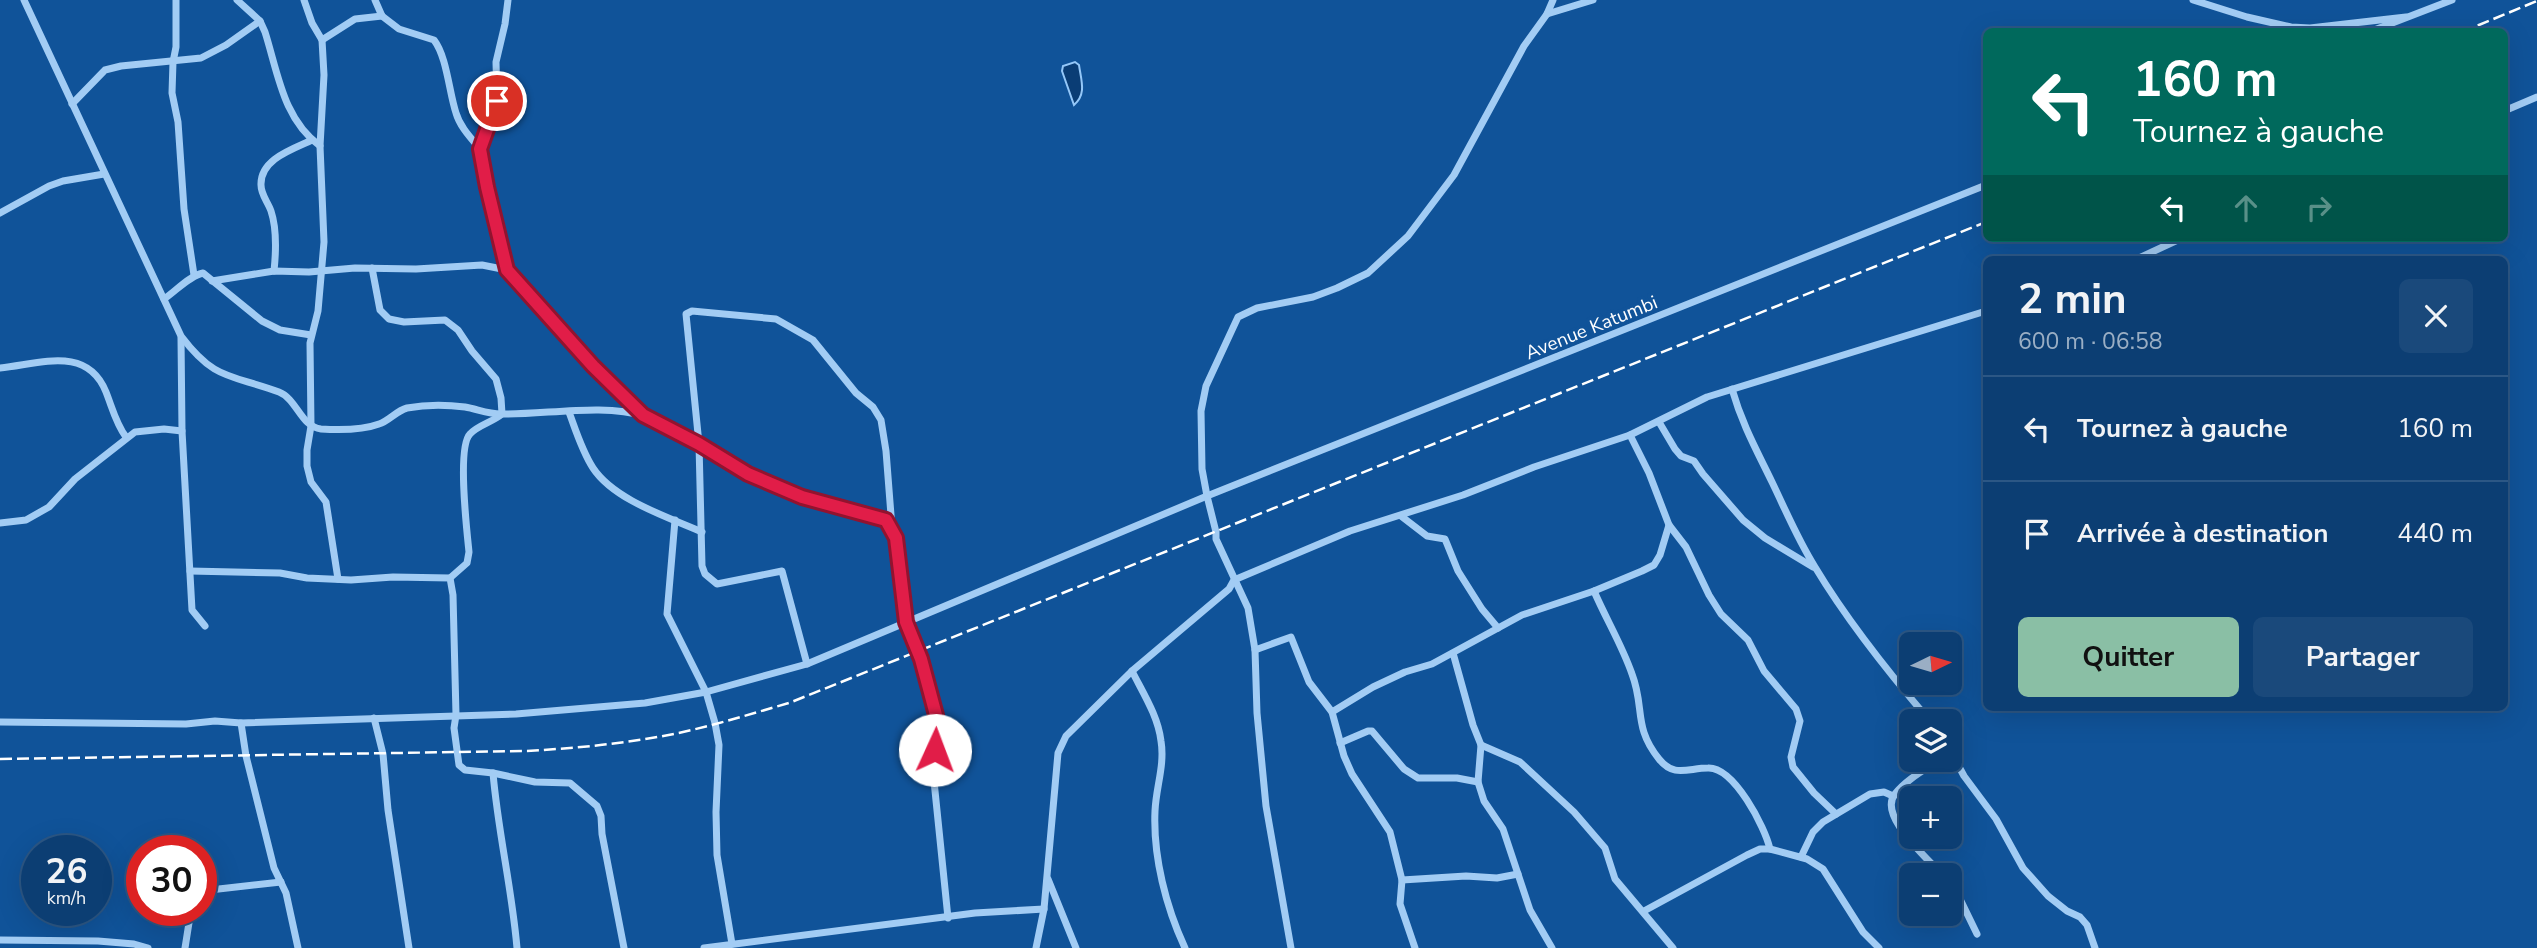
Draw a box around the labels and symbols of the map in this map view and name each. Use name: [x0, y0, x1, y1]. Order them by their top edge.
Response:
pin: [467, 71, 527, 131]
street label: Avenue Katumbi: [1521, 290, 1661, 366]
north arrow: [1899, 632, 1962, 695]
position arrow: [898, 713, 972, 787]
speed limit sign: 30: [126, 835, 217, 926]

